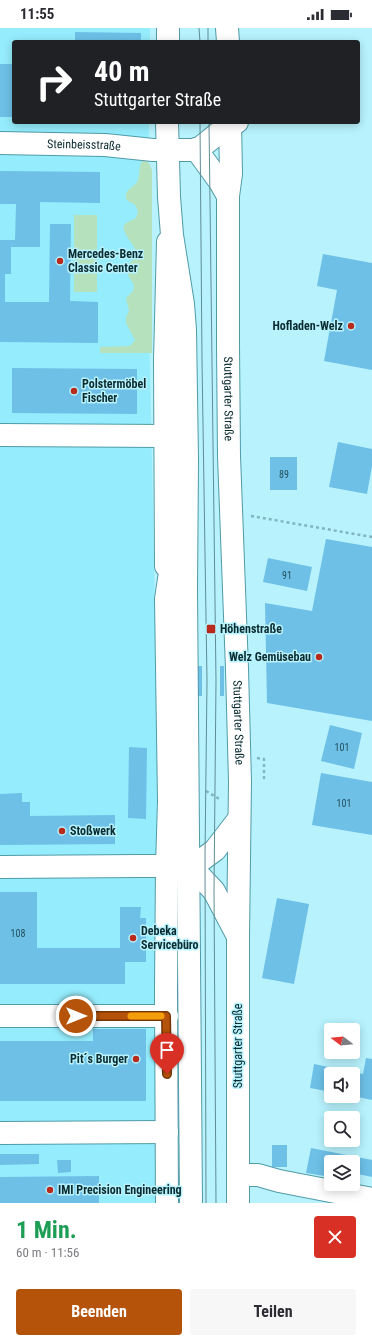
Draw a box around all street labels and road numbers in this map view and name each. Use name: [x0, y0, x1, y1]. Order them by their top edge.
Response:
street label: Steinbeisstraße: [47, 137, 122, 154]
street label: Stuttgarter Straße: [221, 356, 236, 442]
street label: Stuttgarter Straße: [230, 680, 247, 766]
street label: Stuttgarter Straße: [231, 1003, 245, 1088]

